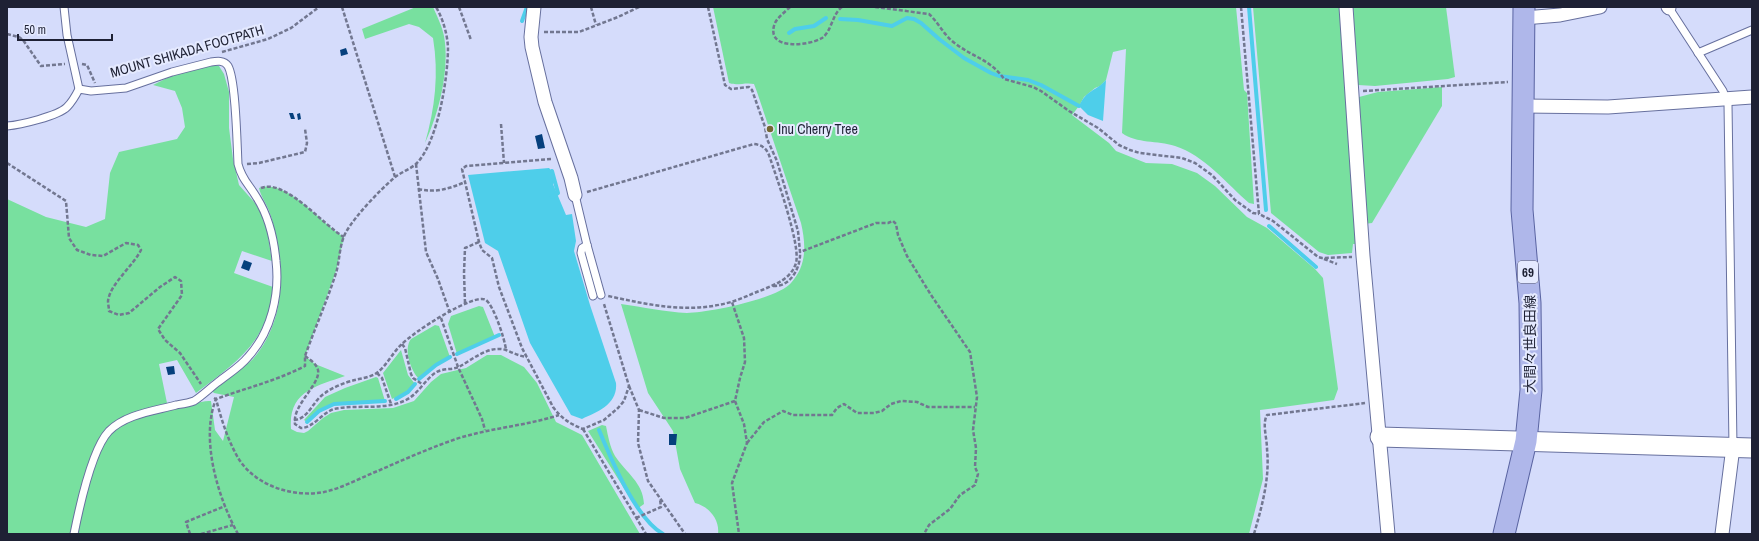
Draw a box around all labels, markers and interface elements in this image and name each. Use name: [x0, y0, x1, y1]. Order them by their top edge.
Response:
scale bar: [18, 16, 112, 42]
street label: MOUNT SHIKADA FOOTPATH: [108, 20, 266, 82]
text: 50 m: [24, 22, 46, 38]
place label: Inu Cherry Tree: [778, 120, 858, 138]
marker: Inu Cherry Tree: [765, 124, 775, 134]
road number: 69: [1518, 261, 1538, 283]
street label: 大間々世良田線: [1521, 295, 1539, 393]

